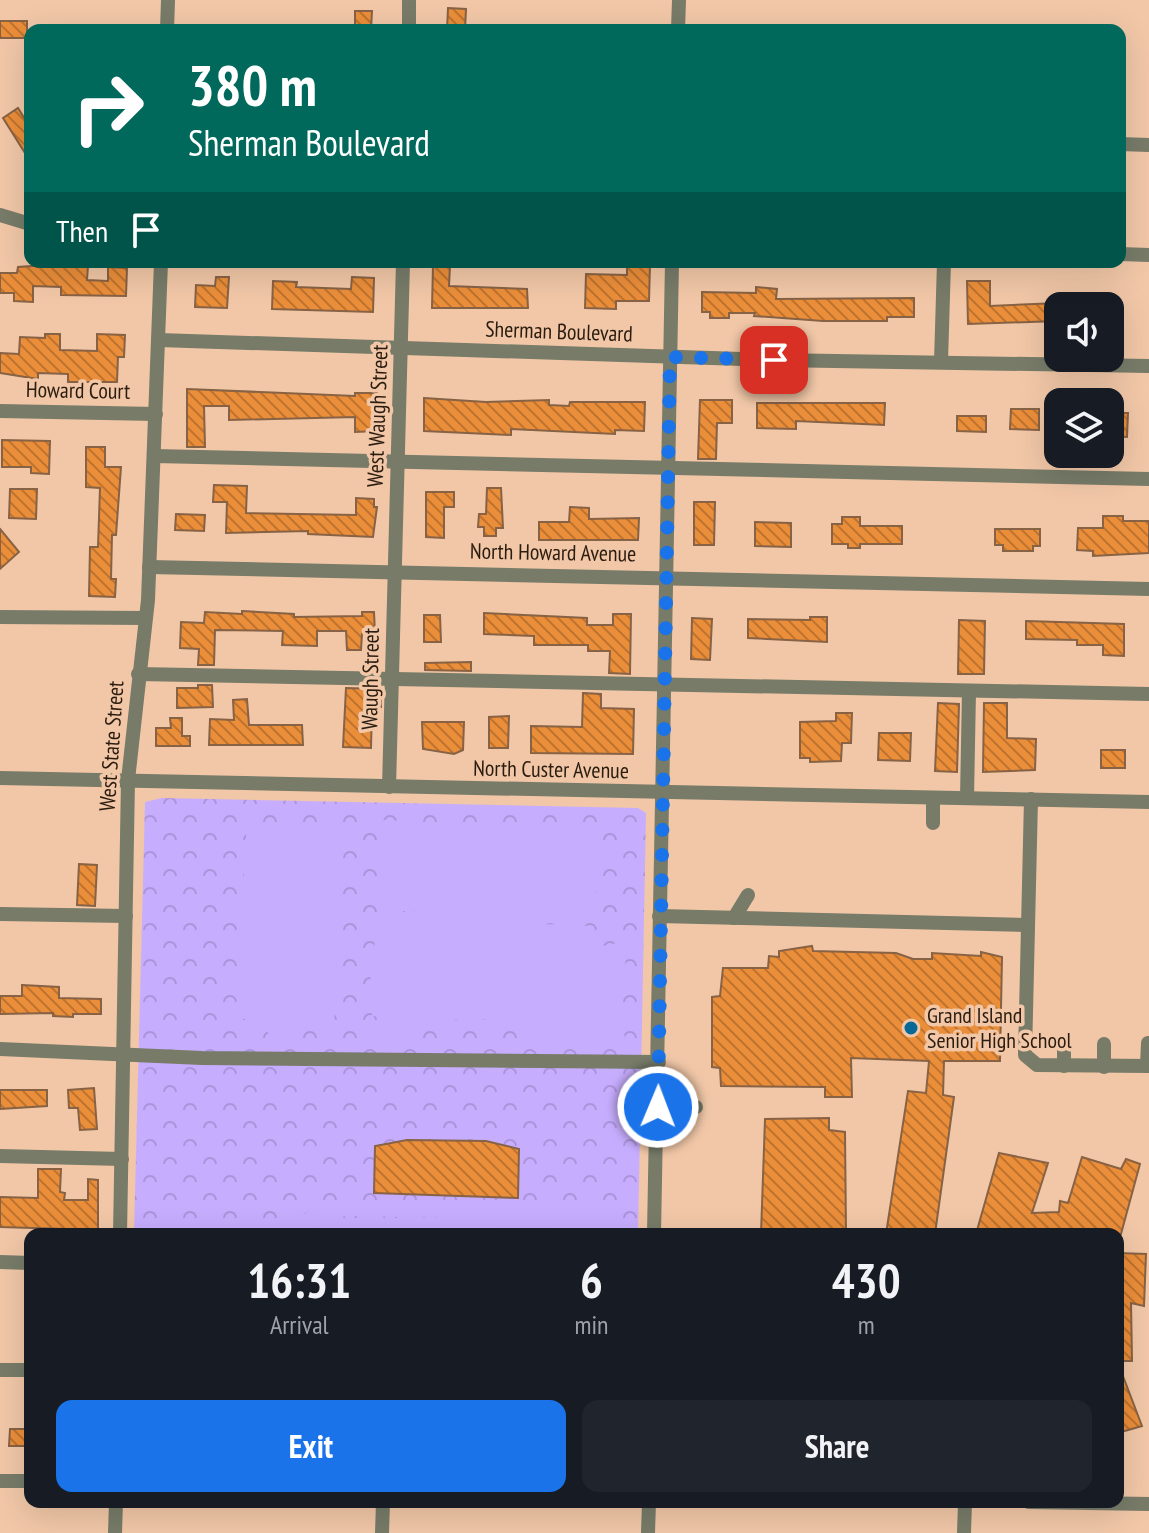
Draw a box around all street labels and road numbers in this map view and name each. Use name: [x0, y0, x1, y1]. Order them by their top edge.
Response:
street label: Sherman Boulevard: [485, 314, 633, 348]
street label: West Waugh Street: [361, 344, 393, 488]
street label: Howard Court: [26, 375, 130, 405]
street label: North Howard Avenue: [470, 537, 636, 567]
street label: Waugh Street: [355, 628, 385, 730]
street label: West State Street: [92, 680, 130, 812]
street label: North Custer Avenue: [473, 754, 629, 784]

